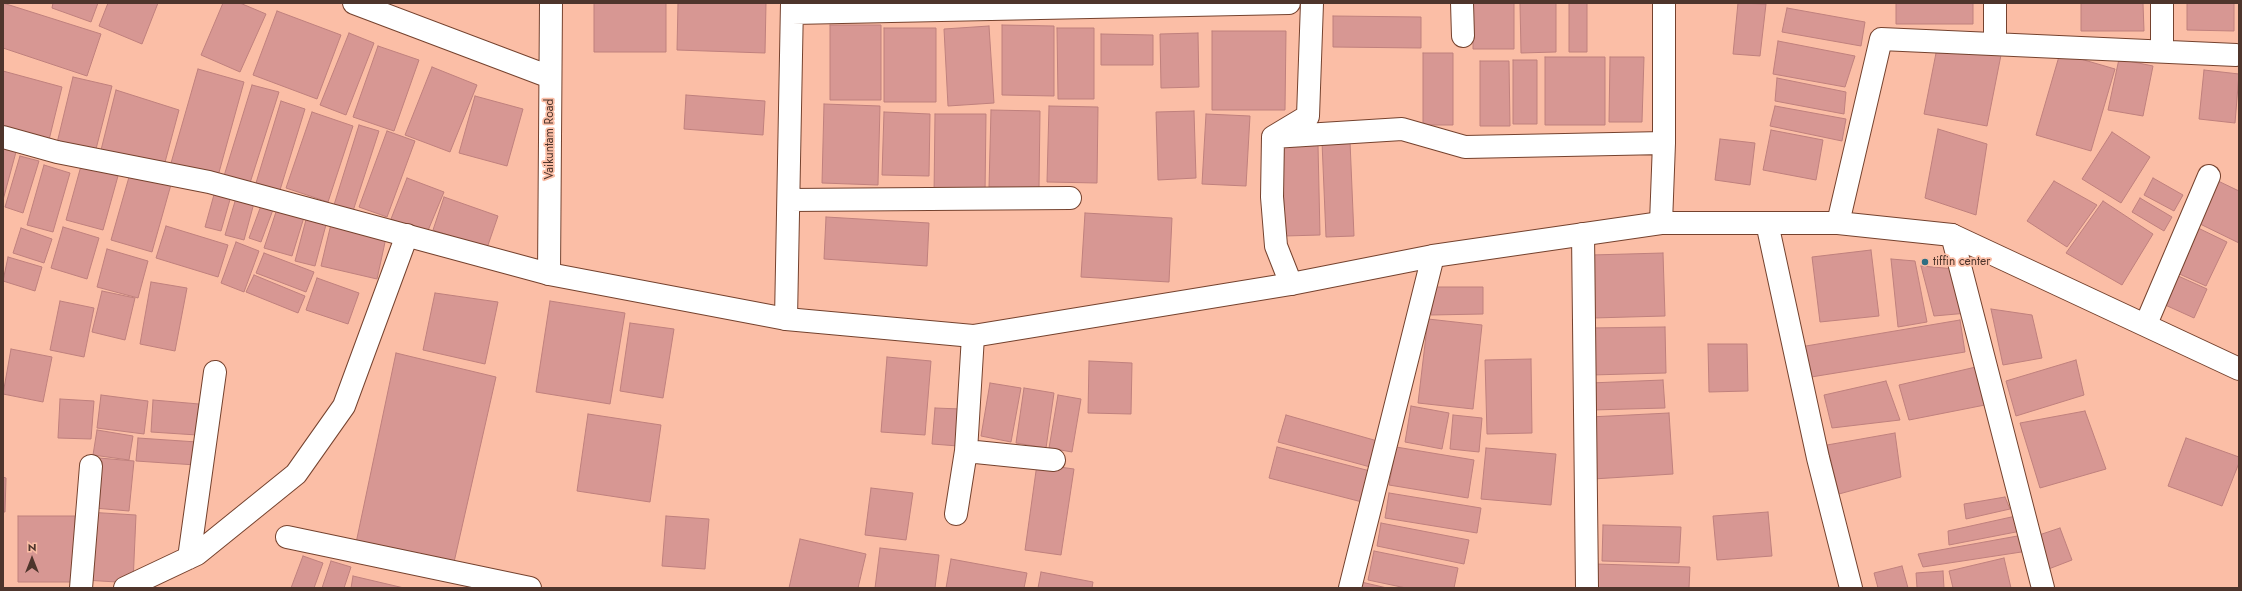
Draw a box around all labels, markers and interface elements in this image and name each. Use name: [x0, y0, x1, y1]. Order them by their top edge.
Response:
street label: Vaikuntam Road: [543, 99, 557, 179]
place label: tiffin center: [1933, 255, 1990, 269]
marker: tiffin center: [1920, 257, 1930, 267]
north arrow: [12, 539, 52, 579]
text: N: [28, 539, 36, 555]

